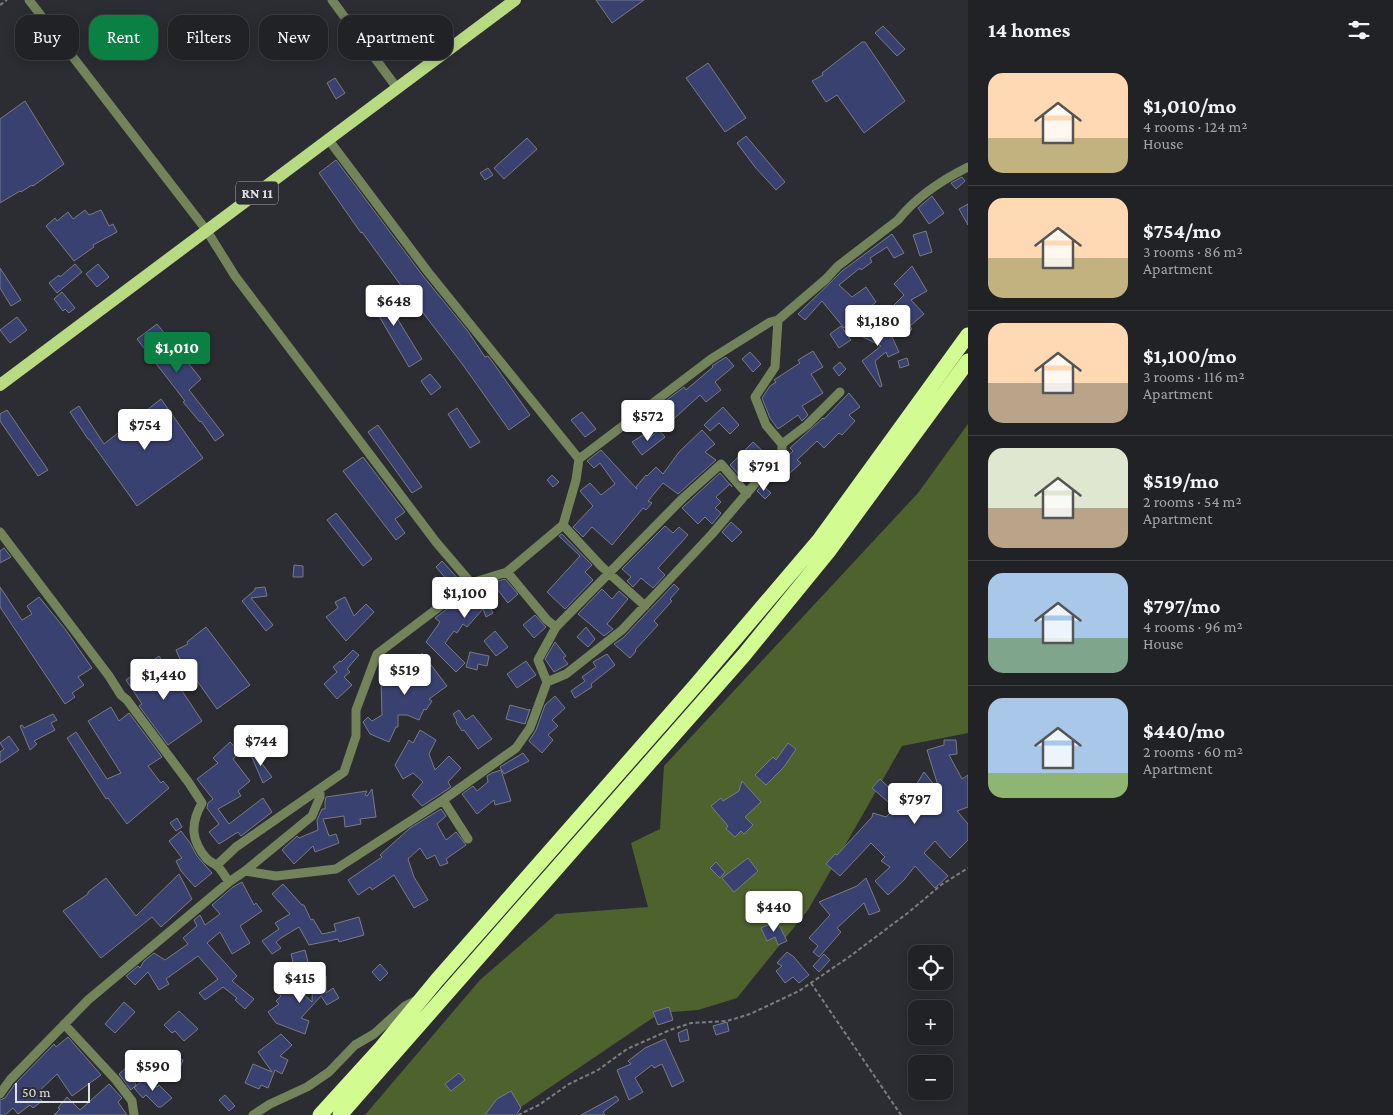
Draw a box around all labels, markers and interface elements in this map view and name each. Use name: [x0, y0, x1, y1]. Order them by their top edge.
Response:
chip: Buy: [15, 15, 79, 60]
chip: Rent: [89, 15, 158, 60]
chip: Filters: [168, 15, 249, 60]
chip: New: [259, 15, 328, 60]
chip: Apartment: [338, 15, 453, 60]
icon: filters: [1345, 16, 1373, 44]
text: 14 homes: [988, 18, 1070, 42]
icon: home: [1028, 93, 1088, 153]
text: $1,010/mo: [1143, 94, 1236, 118]
text: 4 rooms · 124 m²: [1143, 118, 1248, 135]
text: House: [1143, 135, 1183, 152]
road number: RN 11: [236, 182, 278, 204]
icon: home: [1028, 218, 1088, 278]
text: $754/mo: [1143, 219, 1221, 243]
text: 3 rooms · 86 m²: [1143, 243, 1243, 260]
text: Apartment: [1143, 260, 1213, 277]
pin: $648: [364, 284, 424, 327]
text: $648: [377, 292, 411, 309]
pin: $1,180: [837, 304, 919, 347]
text: $1,180: [856, 312, 900, 329]
pin: $1,010: [136, 332, 218, 374]
text: $1,010: [155, 339, 199, 356]
icon: home: [1028, 343, 1088, 403]
text: $1,100/mo: [1143, 344, 1237, 368]
text: 3 rooms · 116 m²: [1143, 368, 1245, 385]
text: Apartment: [1143, 385, 1213, 402]
pin: $572: [618, 400, 678, 442]
text: $572: [632, 407, 664, 424]
pin: $754: [115, 408, 175, 451]
text: $754: [129, 416, 161, 433]
pin: $791: [734, 450, 794, 492]
text: $791: [749, 457, 779, 474]
icon: home: [1028, 468, 1088, 528]
text: $519/mo: [1143, 469, 1219, 493]
text: 2 rooms · 54 m²: [1143, 493, 1242, 510]
text: Apartment: [1143, 510, 1213, 527]
pin: $1,100: [424, 576, 506, 619]
text: $1,100: [443, 584, 487, 601]
icon: home: [1028, 593, 1088, 653]
text: $797/mo: [1143, 594, 1220, 618]
text: 4 rooms · 96 m²: [1143, 618, 1243, 635]
text: House: [1143, 635, 1183, 652]
pin: $519: [375, 654, 435, 696]
pin: $1,440: [123, 658, 205, 701]
text: $519: [390, 661, 420, 678]
text: $1,440: [141, 666, 187, 683]
icon: home: [1028, 718, 1088, 778]
text: $440/mo: [1143, 719, 1225, 743]
pin: $744: [231, 724, 291, 767]
text: $744: [245, 732, 277, 749]
text: 2 rooms · 60 m²: [1143, 743, 1243, 760]
text: Apartment: [1143, 760, 1213, 777]
pin: $797: [885, 782, 945, 825]
text: $797: [899, 790, 931, 807]
pin: $440: [744, 890, 804, 933]
text: $440: [757, 898, 791, 915]
map controls: [908, 945, 953, 1100]
button: locate: [908, 945, 953, 990]
pin: $415: [270, 962, 330, 1004]
text: $415: [285, 969, 315, 986]
button: +: [908, 1000, 953, 1045]
pin: $590: [123, 1050, 183, 1092]
button: −: [908, 1055, 953, 1100]
text: $590: [136, 1057, 170, 1074]
scale bar: [15, 1080, 90, 1103]
text: 50 m: [22, 1084, 50, 1100]

